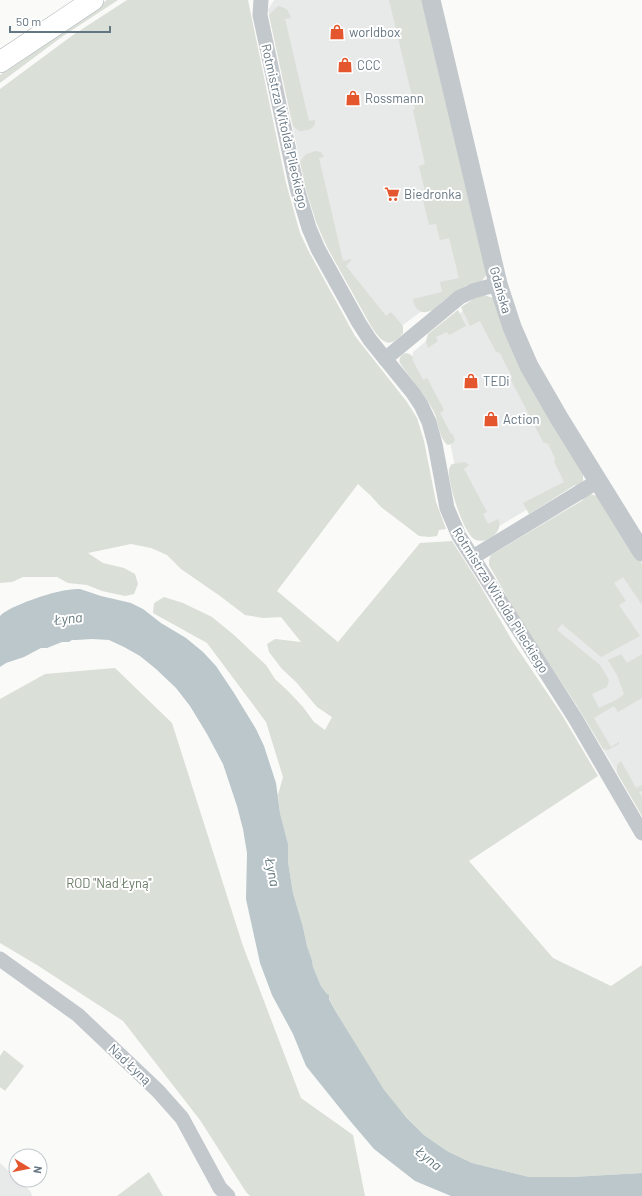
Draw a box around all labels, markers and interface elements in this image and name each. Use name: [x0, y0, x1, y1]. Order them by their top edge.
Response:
scale bar: [10, 8, 110, 34]
text: 50 m: [16, 14, 41, 28]
shop icon: worldbox: [328, 23, 346, 41]
place label: worldbox: [349, 24, 400, 40]
street label: Rotmistrza Witolda Pileckiego: [258, 42, 312, 210]
shop icon: CCC: [336, 56, 354, 74]
place label: CCC: [357, 57, 381, 73]
shop icon: Rossmann: [344, 89, 362, 107]
place label: Rossmann: [365, 90, 424, 106]
supermarket icon: Biedronka: [383, 185, 401, 203]
place label: Biedronka: [404, 186, 461, 202]
street label: Gdańska: [487, 265, 515, 315]
shop icon: TEDi: [462, 372, 480, 390]
place label: TEDi: [483, 373, 510, 389]
shop icon: Action: [482, 410, 500, 428]
place label: Action: [503, 411, 540, 427]
street label: Rotmistrza Witolda Pileckiego: [450, 524, 552, 676]
water label: Łyna: [52, 608, 83, 628]
water label: Łyna: [262, 855, 284, 888]
park label: ROD "Nad Łyną": [66, 875, 152, 891]
street label: Nad Łyną: [105, 1040, 155, 1088]
water label: Łyna: [412, 1142, 446, 1174]
north arrow: [8, 1148, 48, 1188]
text: N: [31, 1165, 45, 1175]

